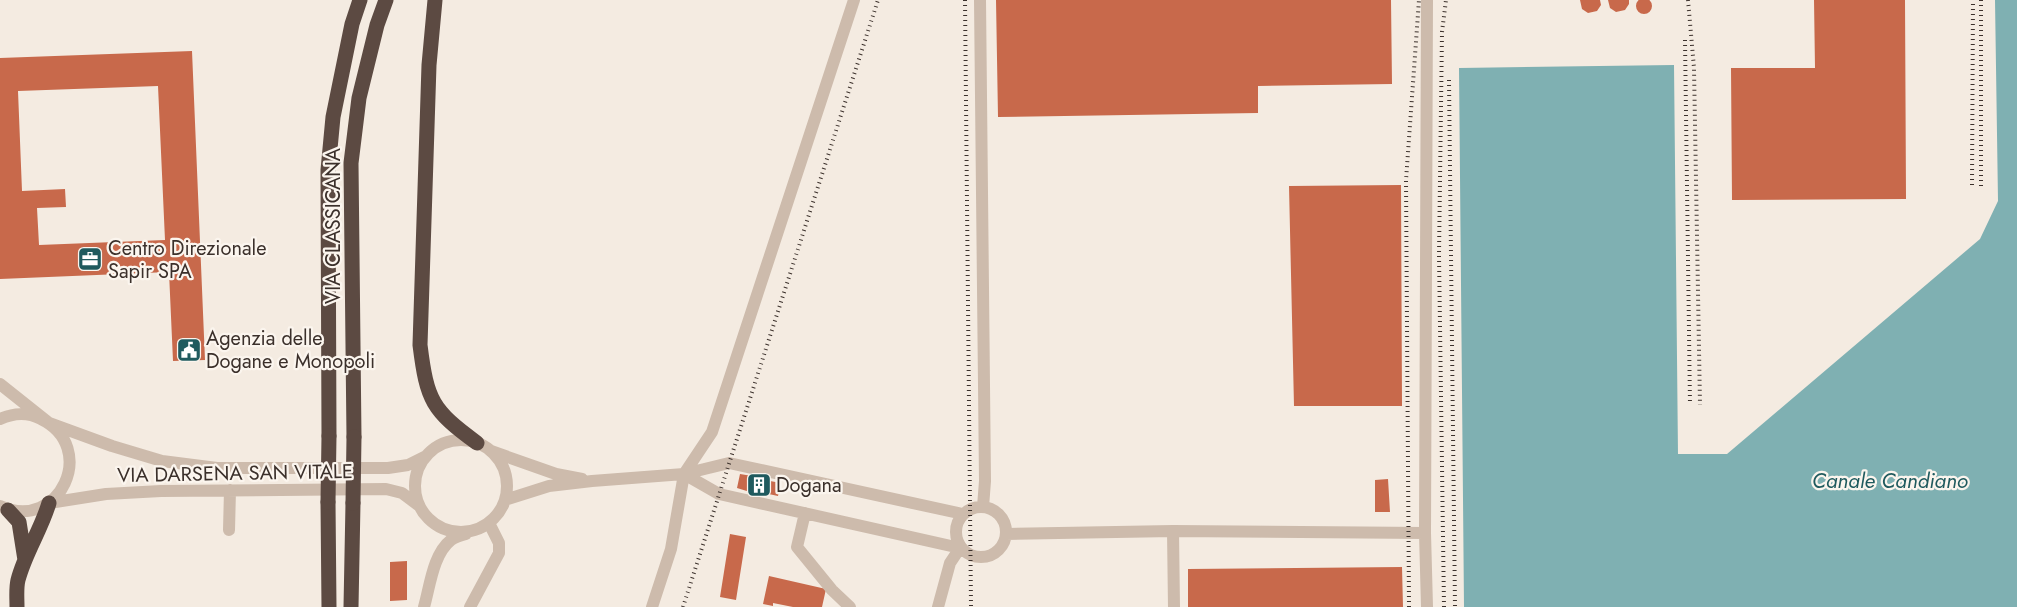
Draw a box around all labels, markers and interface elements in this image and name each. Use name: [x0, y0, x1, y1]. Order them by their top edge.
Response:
street label: VIA CLASSICANA: [319, 147, 348, 304]
place label: Centro Direzionale Sapir SPA: [108, 234, 266, 286]
office icon: Centro Direzionale Sapir SPA: [77, 246, 103, 272]
place label: Agenzia delle Dogane e Monopoli: [206, 324, 375, 376]
public building icon: Agenzia delle Dogane e Monopoli: [176, 337, 202, 363]
street label: VIA DARSENA SAN VITALE: [117, 457, 353, 490]
water label: Canale Candiano: [1812, 466, 1968, 496]
place label: Dogana: [776, 471, 842, 500]
building icon: Dogana: [746, 472, 772, 498]

